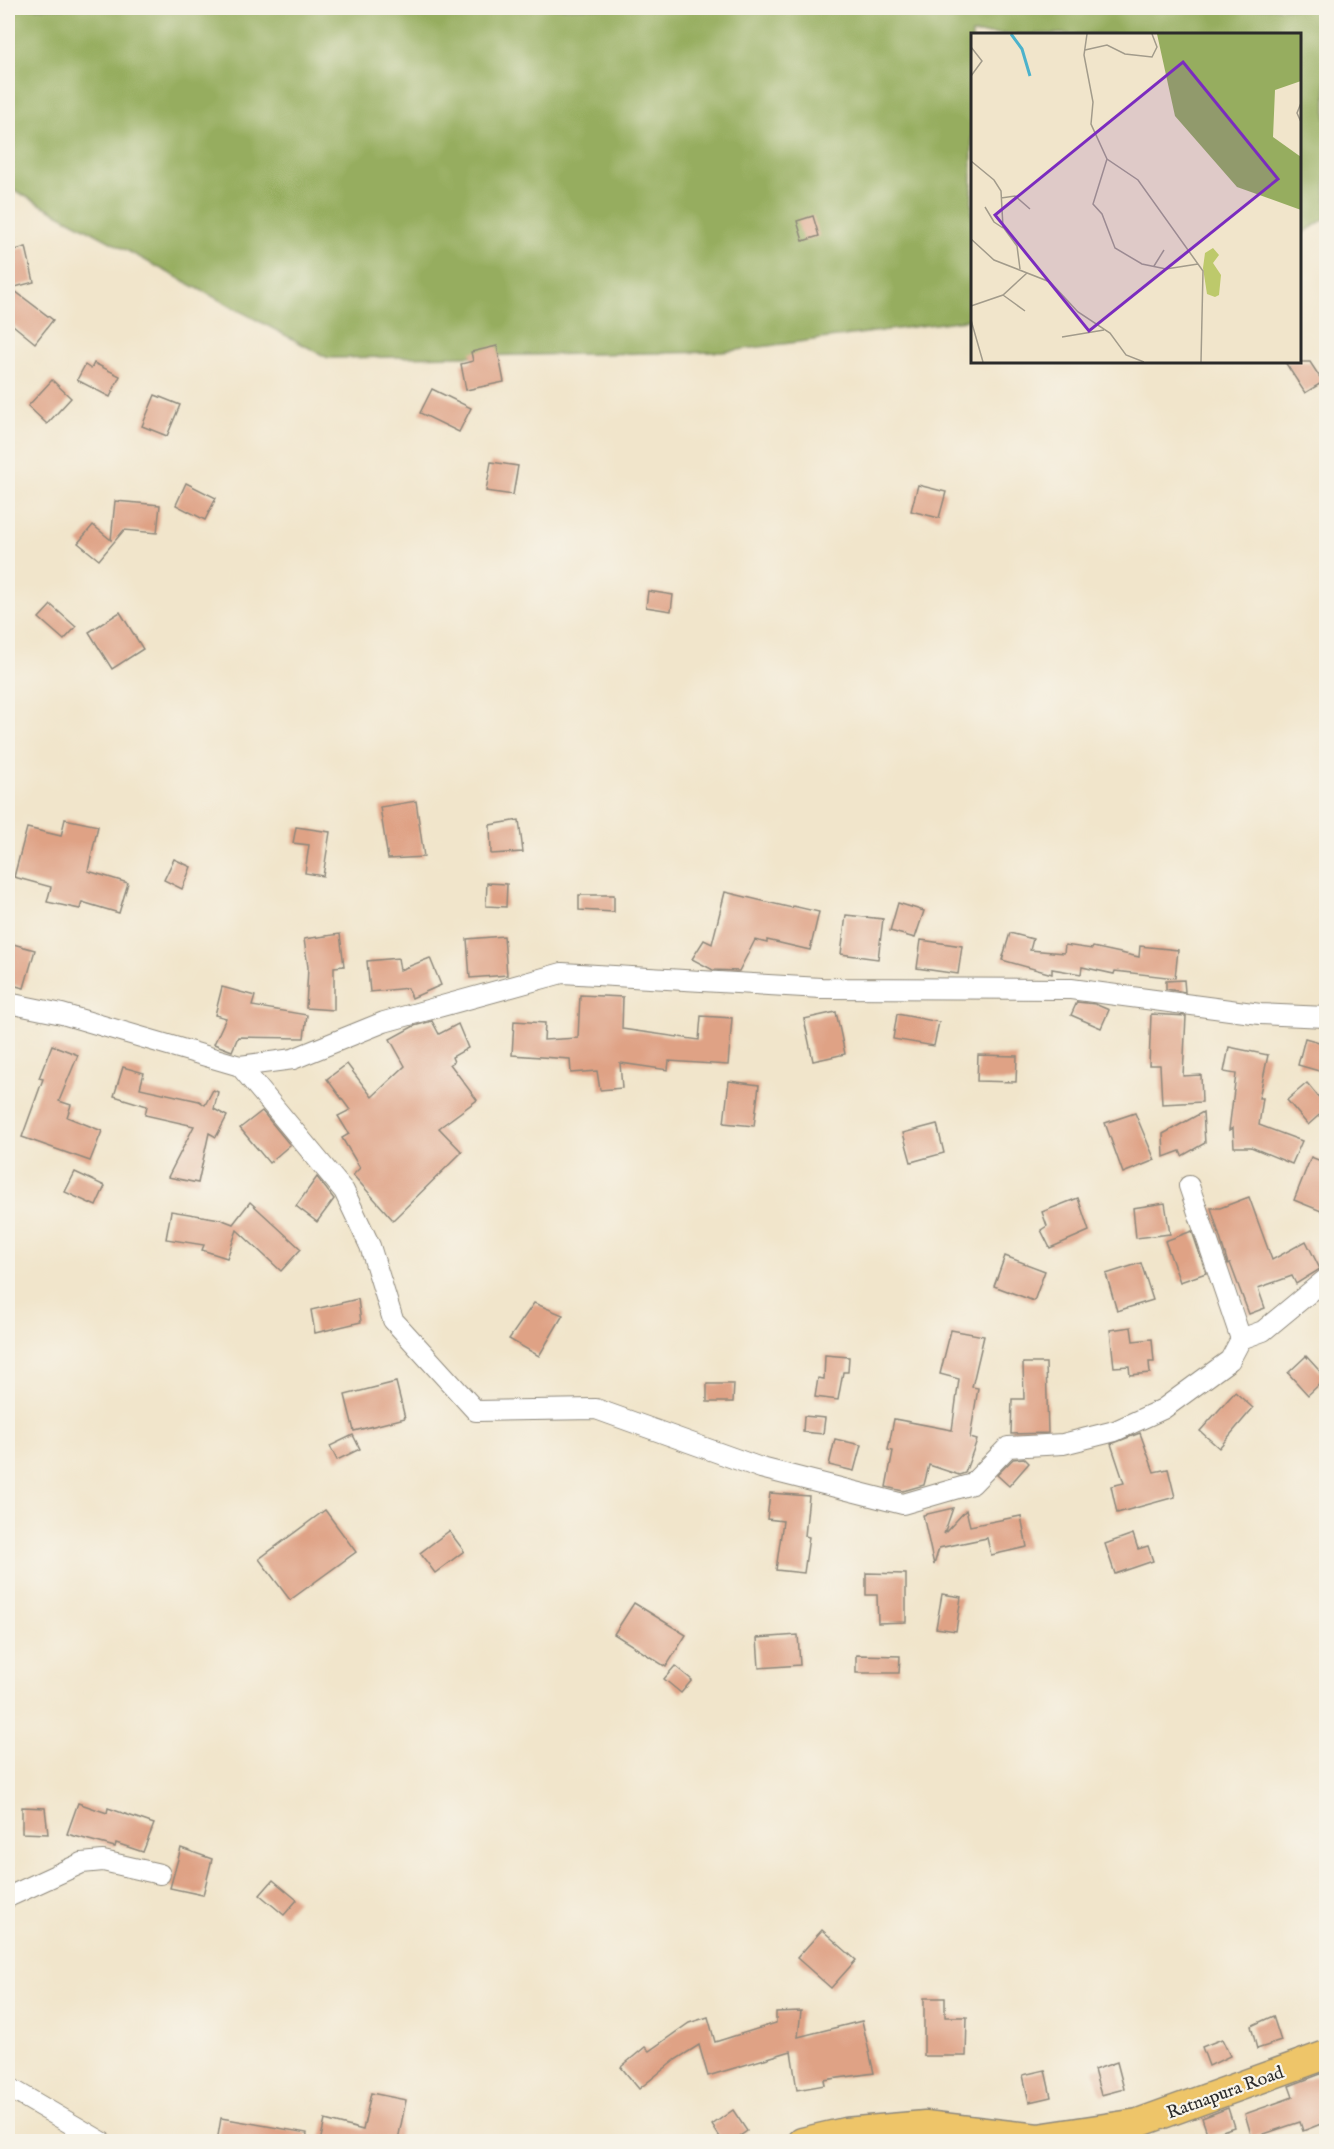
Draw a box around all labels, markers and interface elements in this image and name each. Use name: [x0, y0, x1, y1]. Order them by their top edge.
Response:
inset map: [971, 33, 1301, 363]
street label: Ratnapura Road: [1164, 2061, 1288, 2125]

